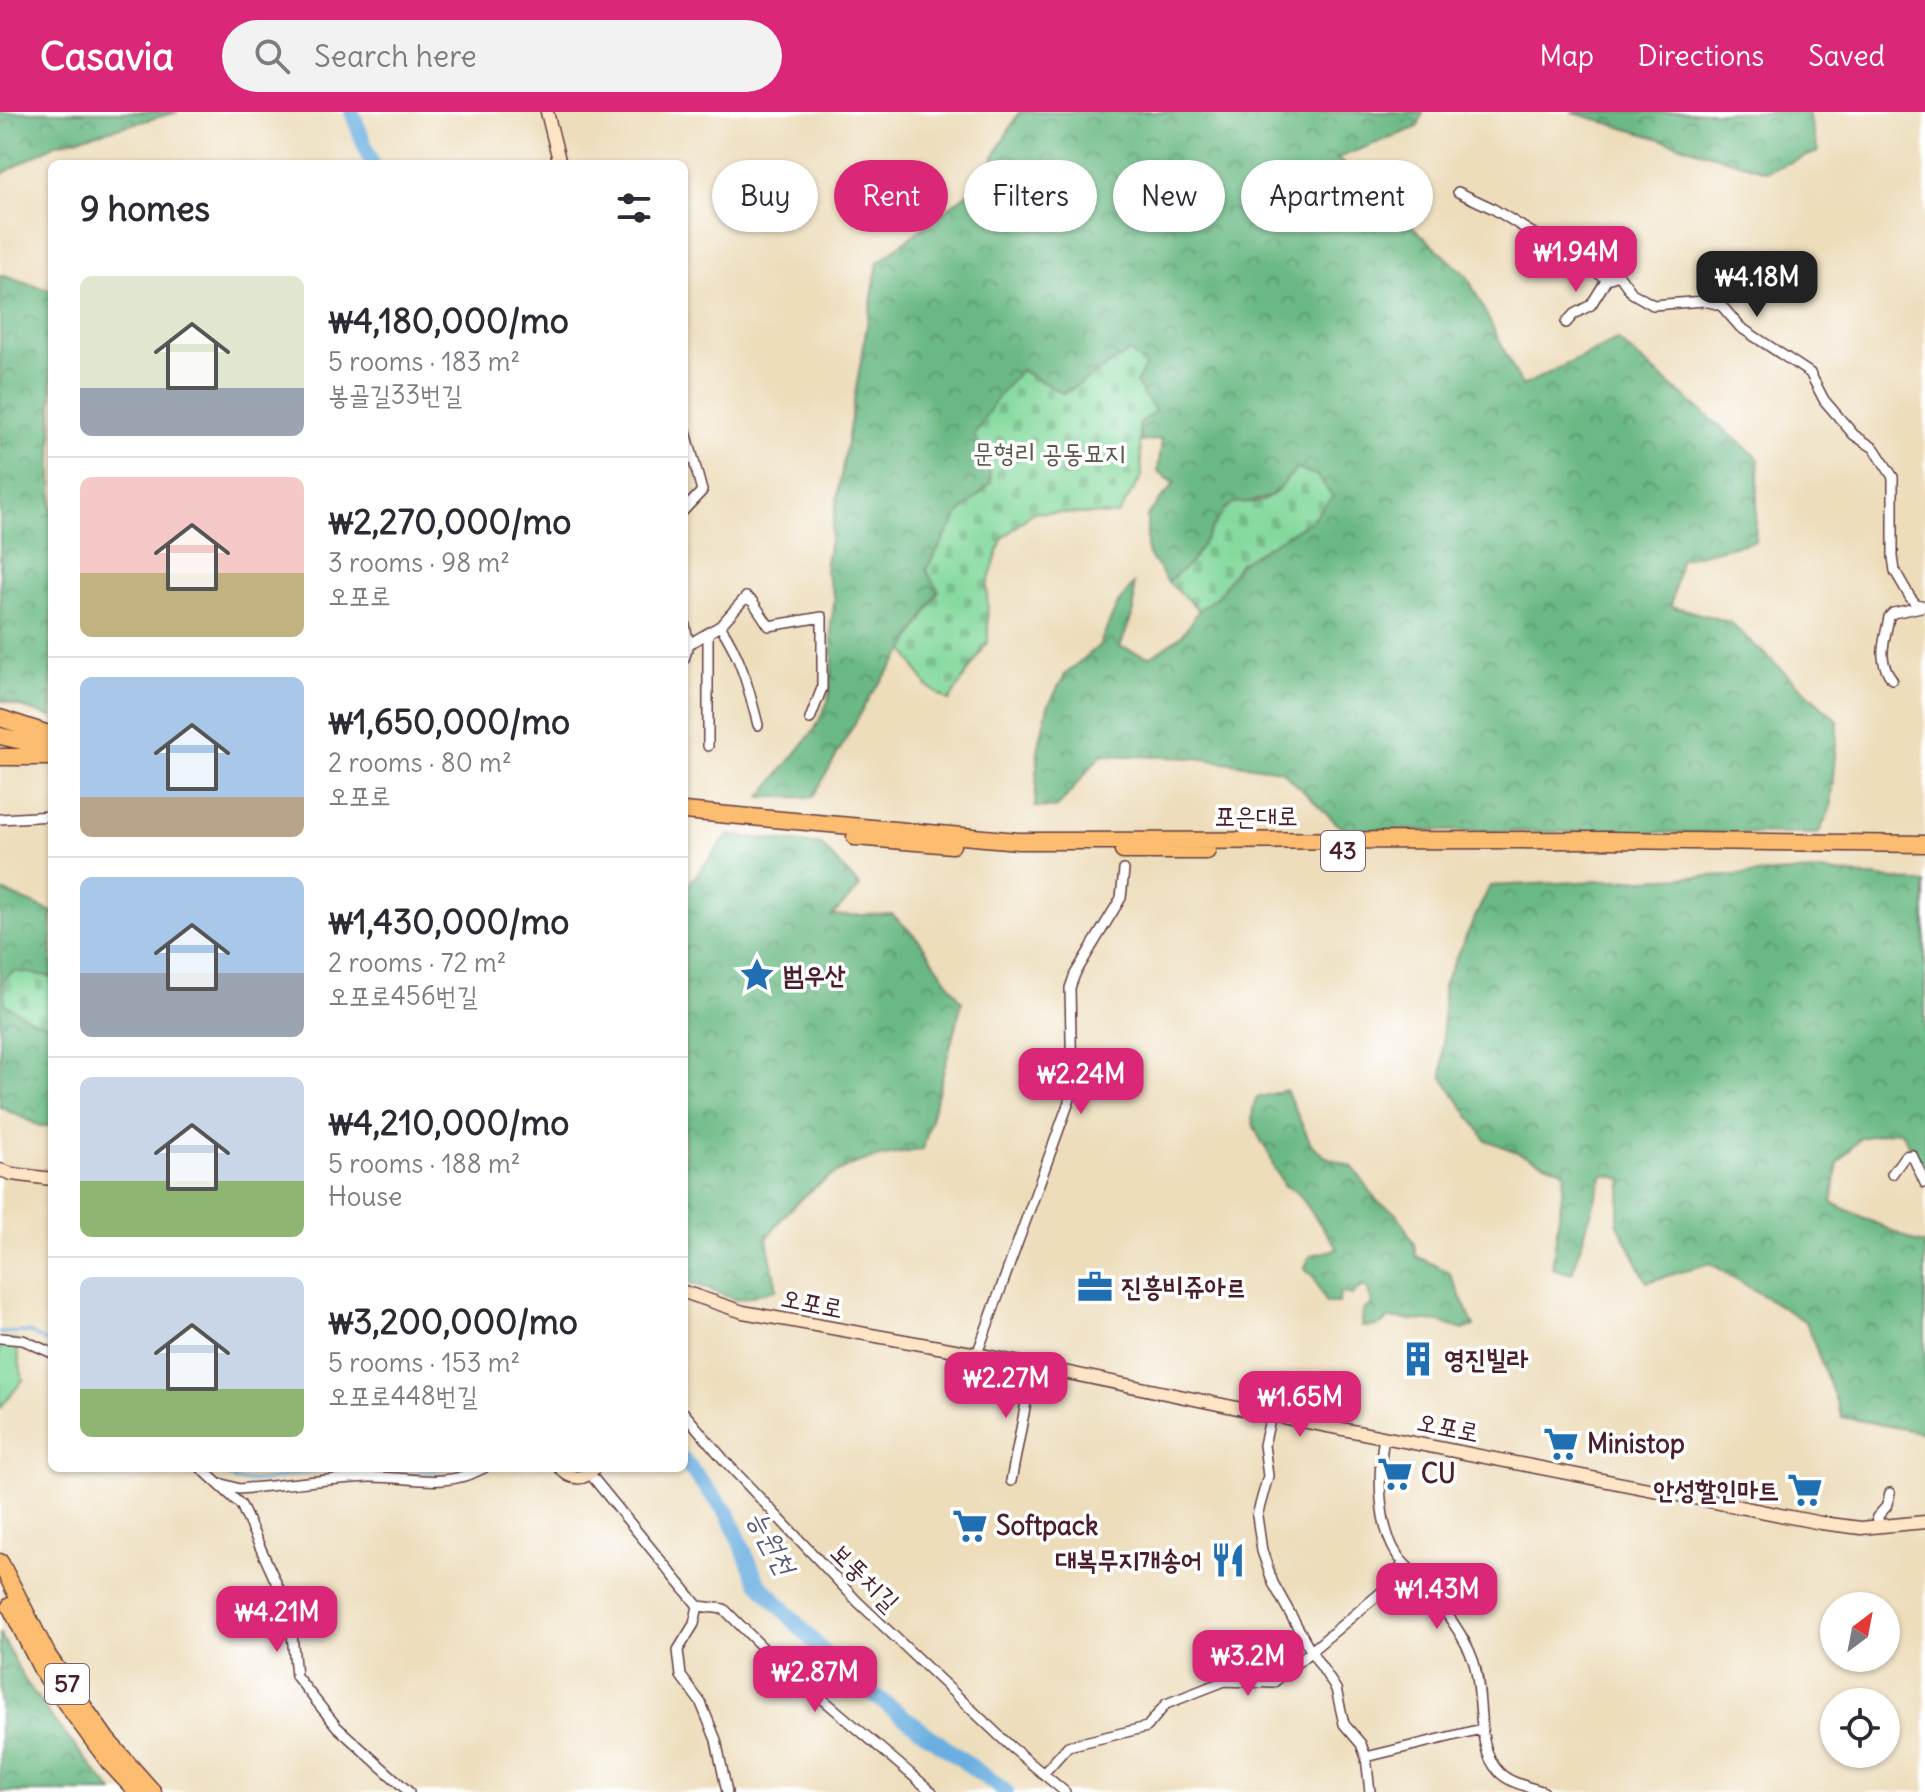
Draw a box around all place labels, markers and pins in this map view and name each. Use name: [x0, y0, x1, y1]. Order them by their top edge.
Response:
pin: ₩1.94M: [1511, 226, 1641, 294]
pin: ₩4.18M: [1692, 251, 1822, 319]
place icon: 범우산: [738, 956, 776, 994]
place label: 범우산: [783, 958, 846, 991]
pin: ₩2.24M: [1016, 1048, 1146, 1116]
office icon: 진흥비쥬아르: [1076, 1268, 1114, 1306]
place label: 진흥비쥬아르: [1121, 1270, 1247, 1303]
building icon: 영진빌라: [1399, 1340, 1437, 1378]
place label: 영진빌라: [1444, 1342, 1529, 1375]
pin: ₩2.27M: [941, 1352, 1071, 1420]
pin: ₩1.65M: [1235, 1371, 1365, 1439]
supermarket icon: Ministop: [1542, 1425, 1580, 1463]
place label: Ministop: [1587, 1427, 1685, 1460]
supermarket icon: CU: [1376, 1455, 1414, 1493]
place label: CU: [1421, 1457, 1456, 1490]
supermarket icon: 안성할인마트: [1786, 1471, 1824, 1509]
place label: 안성할인마트: [1653, 1473, 1779, 1506]
supermarket icon: Softpack: [951, 1507, 989, 1545]
place label: Softpack: [996, 1509, 1098, 1542]
restaurant icon: 대복무지개송어: [1209, 1541, 1247, 1579]
place label: 대복무지개송어: [1056, 1543, 1202, 1576]
pin: ₩1.43M: [1372, 1563, 1502, 1631]
pin: ₩4.21M: [212, 1586, 342, 1654]
pin: ₩3.2M: [1192, 1630, 1304, 1698]
pin: ₩2.87M: [750, 1646, 880, 1714]

